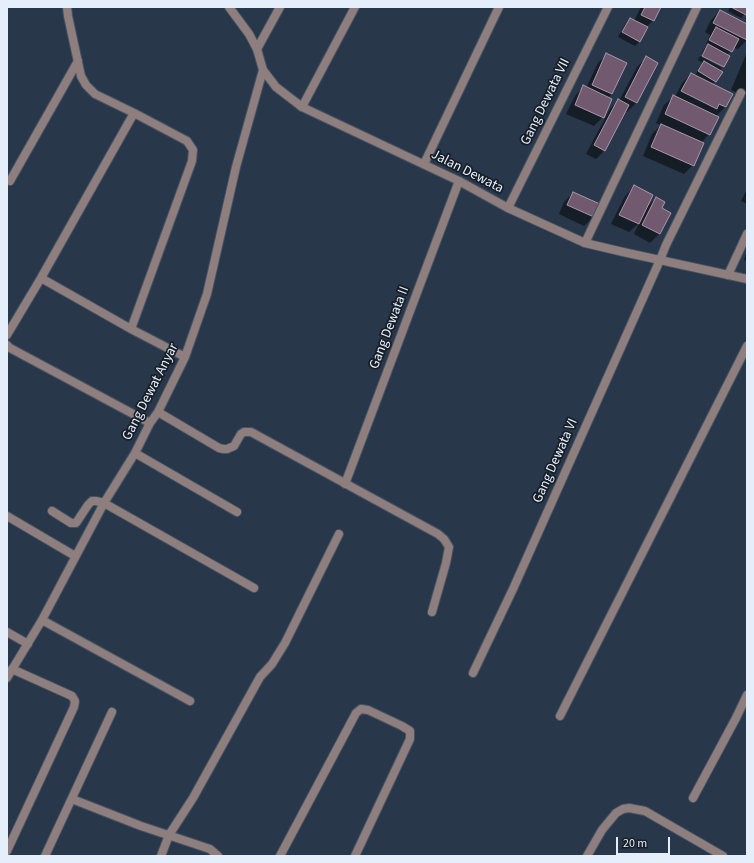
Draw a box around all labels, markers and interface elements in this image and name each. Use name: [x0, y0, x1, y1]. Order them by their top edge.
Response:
street label: Gang Dewata VII: [518, 56, 574, 148]
street label: Jalan Dewata: [428, 147, 506, 197]
street label: Gang Dewata II: [367, 284, 413, 372]
street label: Gang Dewat Anyar: [119, 341, 183, 443]
street label: Gang Dewata VI: [530, 416, 582, 506]
scale bar: [618, 829, 672, 855]
text: 20 m: [623, 835, 647, 852]

